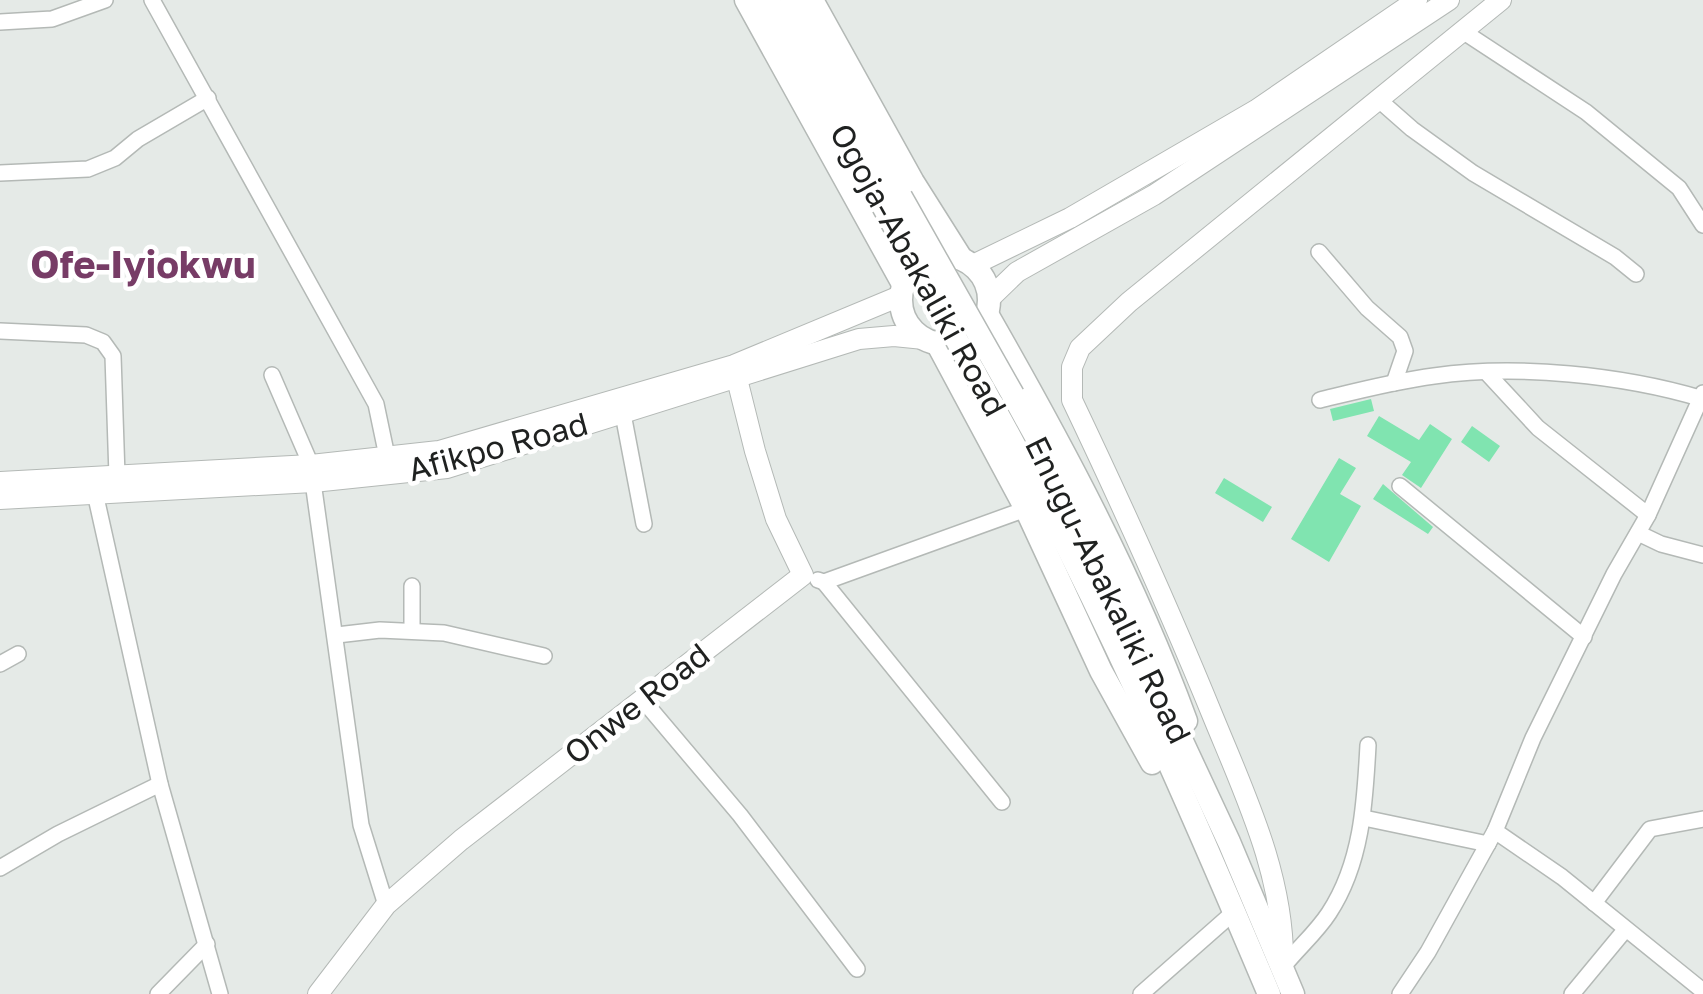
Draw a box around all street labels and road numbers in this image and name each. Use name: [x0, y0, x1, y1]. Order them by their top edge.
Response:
street label: Ogoja-Abakaliki Road: [823, 117, 1015, 422]
street label: Afikpo Road: [404, 404, 592, 488]
street label: Enugu-Abakaliki Road: [1018, 430, 1200, 749]
street label: Onwe Road: [556, 635, 716, 772]

